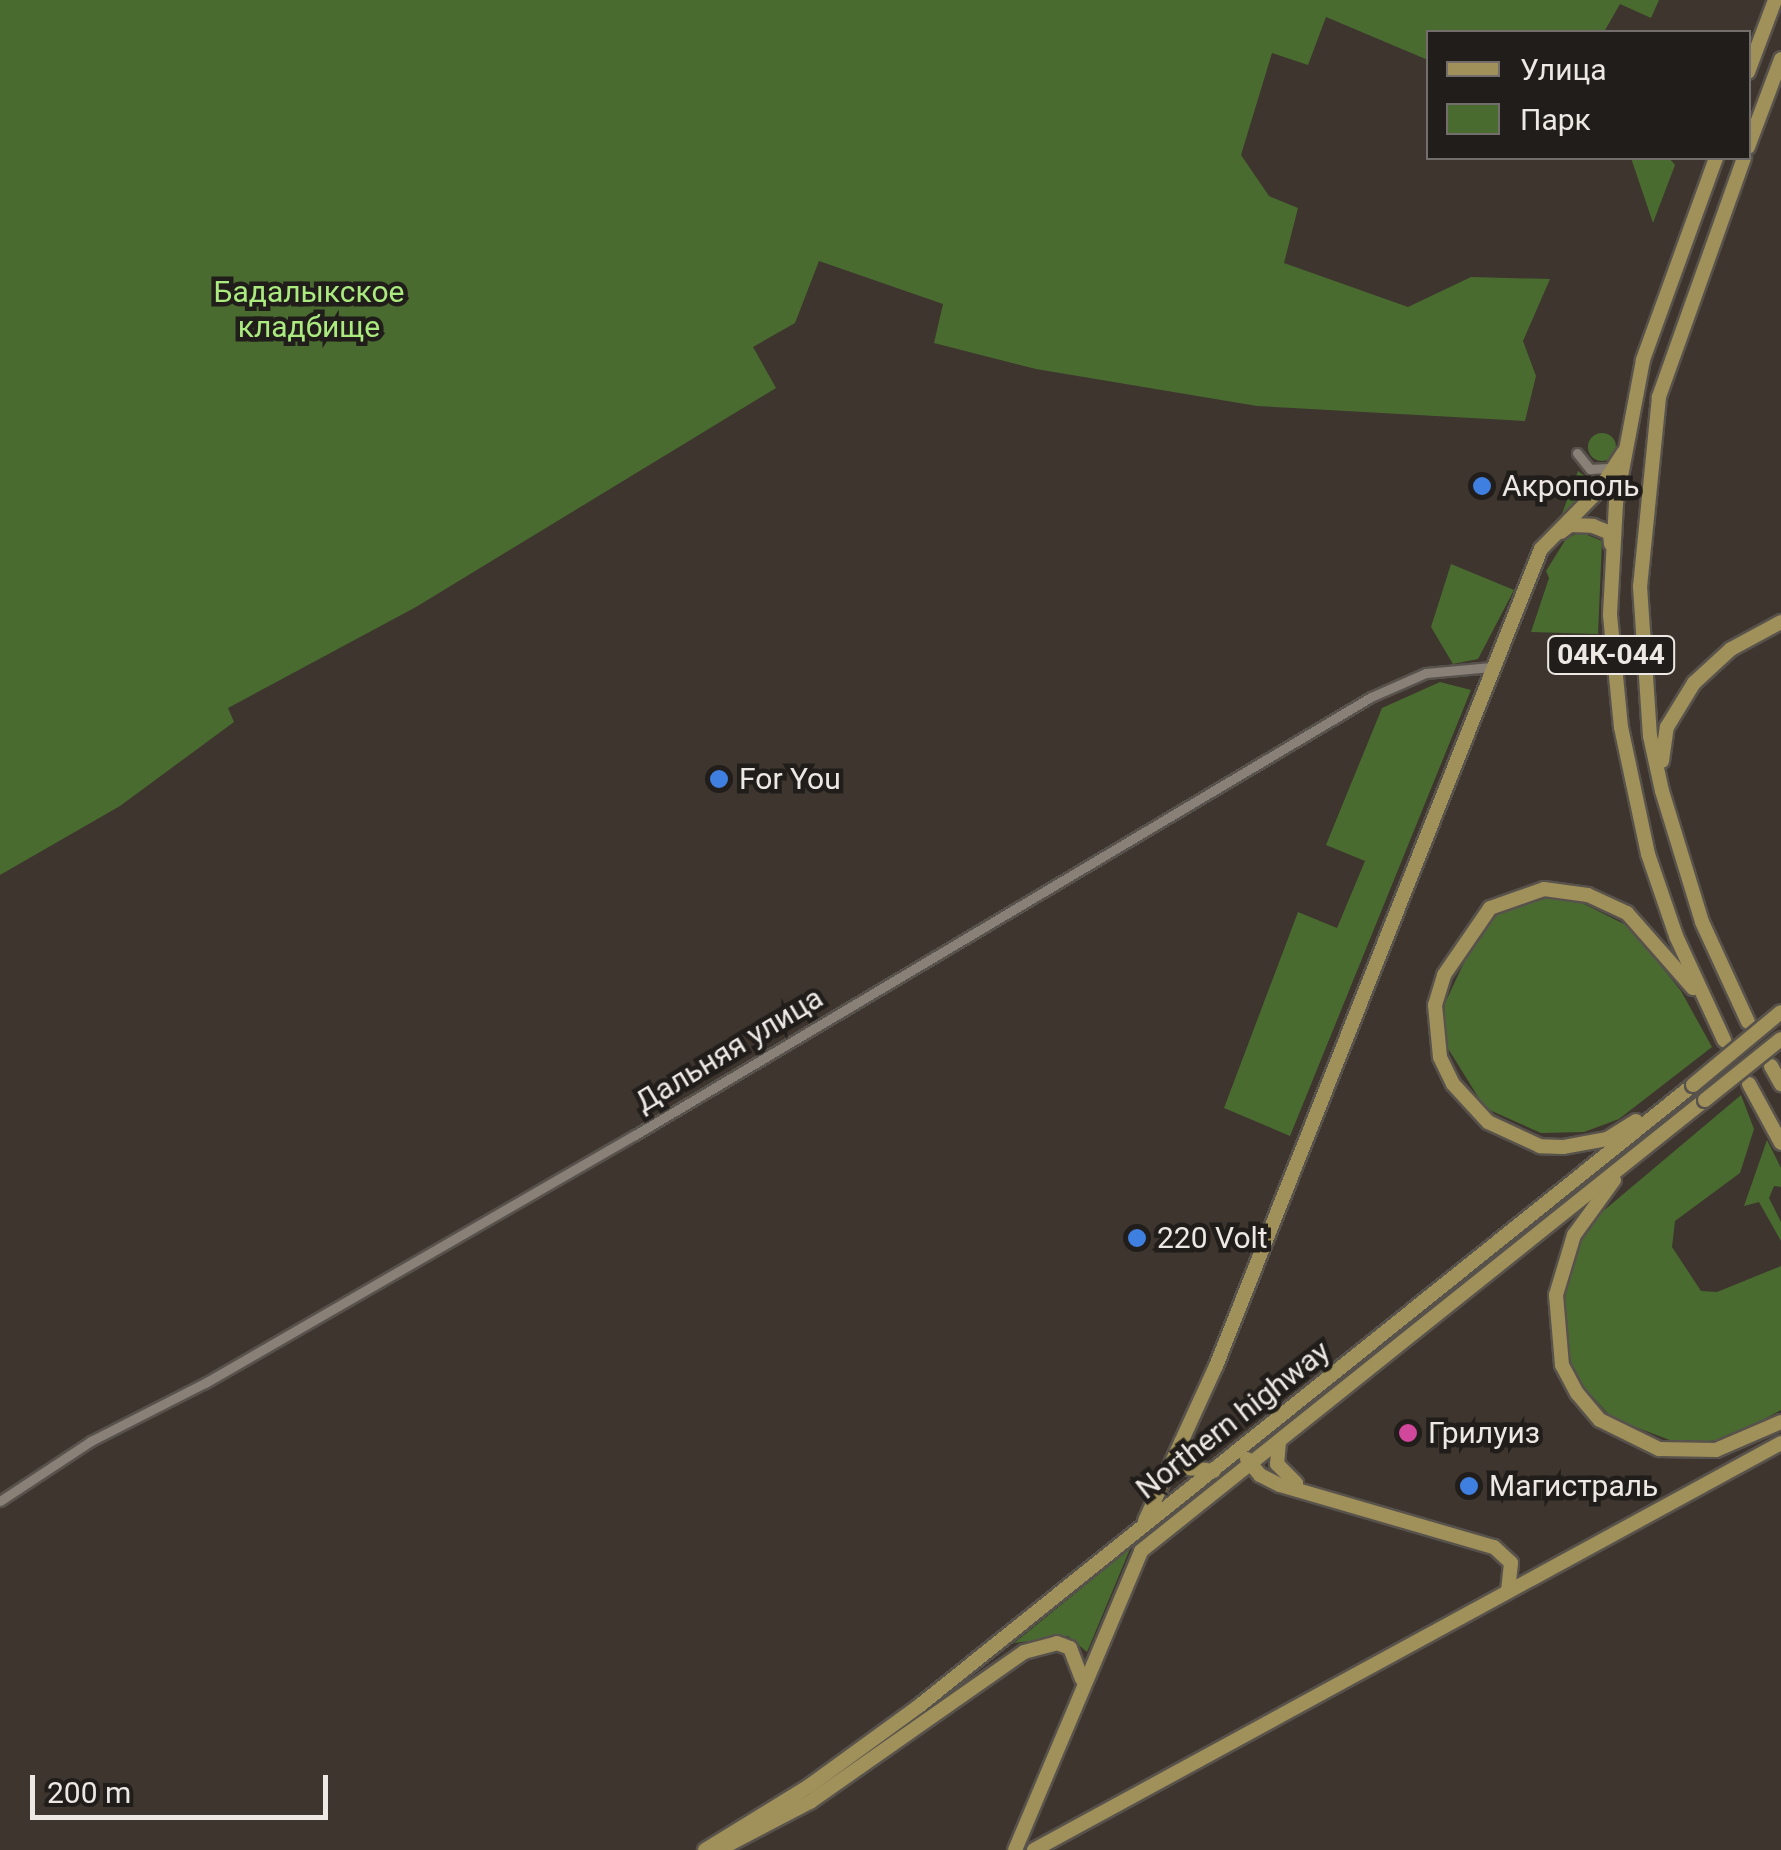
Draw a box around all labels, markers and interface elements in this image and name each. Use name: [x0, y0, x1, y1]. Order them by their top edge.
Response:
legend: [1426, 30, 1751, 160]
text: Улица: [1520, 52, 1607, 87]
text: Парк: [1520, 102, 1591, 137]
park label: Бадалыкское кладбище: [214, 274, 404, 344]
place label: Акрополь: [1502, 468, 1640, 504]
marker: Акрополь: [1471, 475, 1493, 497]
road number: 04К-044: [1546, 632, 1676, 678]
place label: For You: [739, 761, 841, 797]
marker: For You: [708, 768, 730, 790]
street label: Дальняя улица: [629, 980, 829, 1120]
place label: 220 Volt: [1157, 1220, 1268, 1256]
marker: 220 Volt: [1126, 1227, 1148, 1249]
street label: Northern highway: [1129, 1333, 1337, 1507]
place label: Грилуиз: [1428, 1415, 1540, 1451]
marker: Грилуиз: [1397, 1422, 1419, 1444]
place label: Магистраль: [1489, 1468, 1658, 1504]
marker: Магистраль: [1458, 1475, 1480, 1497]
scale bar: [35, 1755, 332, 1817]
text: 200 m: [47, 1775, 131, 1810]

